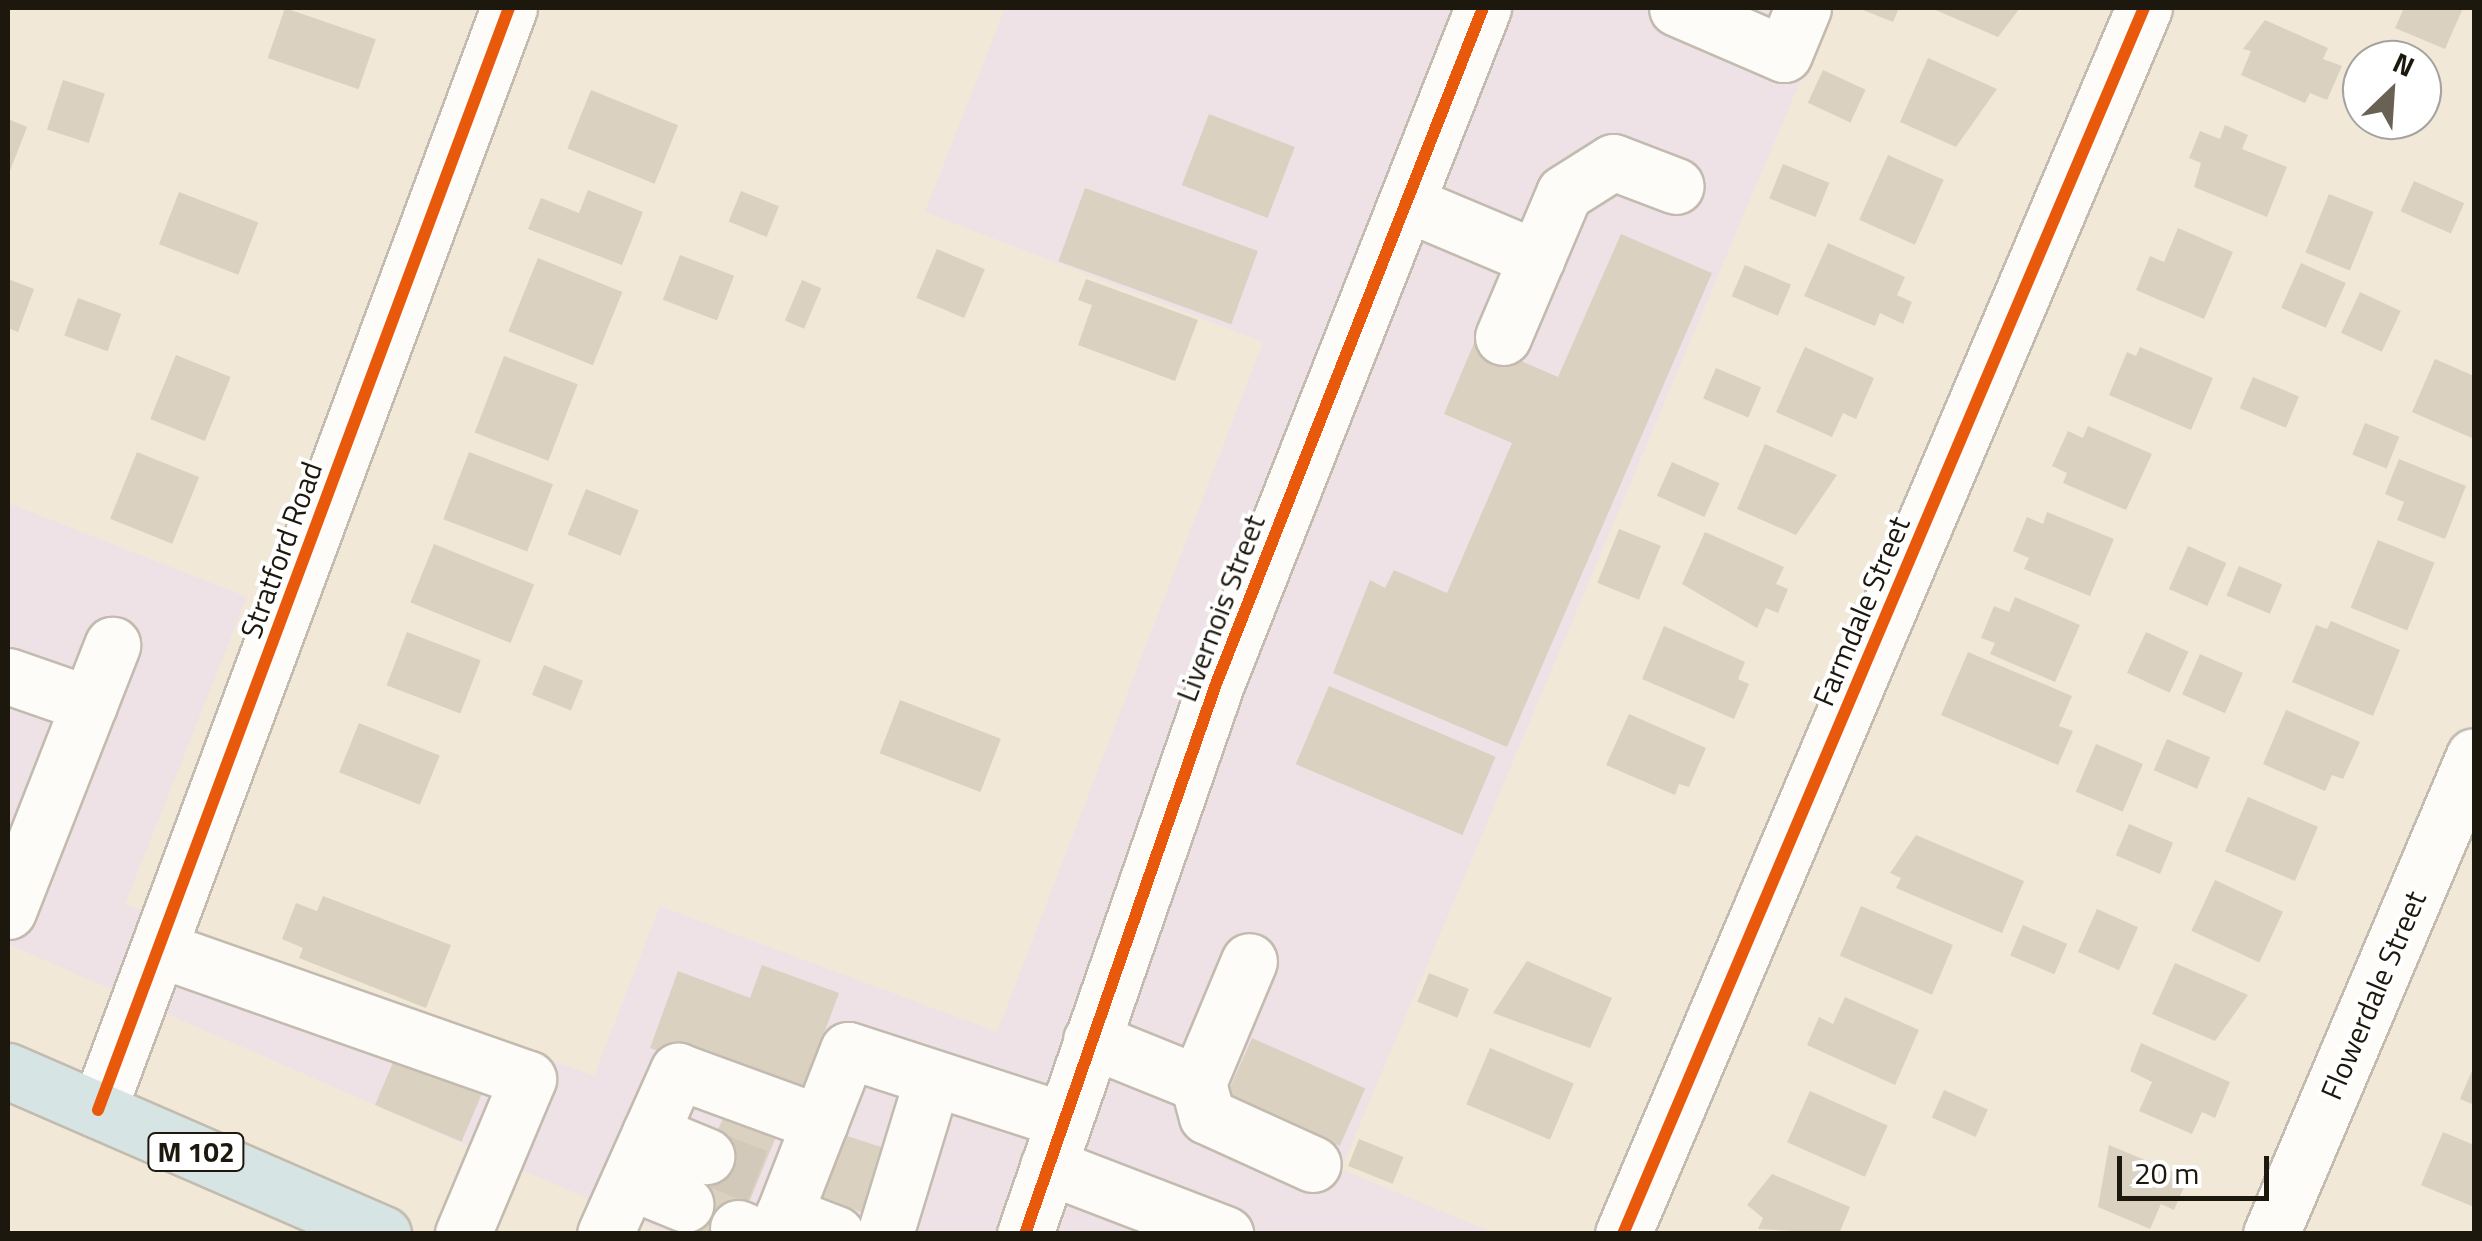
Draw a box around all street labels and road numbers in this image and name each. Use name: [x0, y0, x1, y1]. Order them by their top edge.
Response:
street label: Stratford Road: [232, 457, 330, 643]
street label: Livernois Street: [1168, 510, 1272, 706]
street label: Farmdale Street: [1805, 511, 1917, 711]
street label: Flowerdale Street: [2313, 885, 2433, 1105]
road number: M 102: [146, 1129, 246, 1175]

